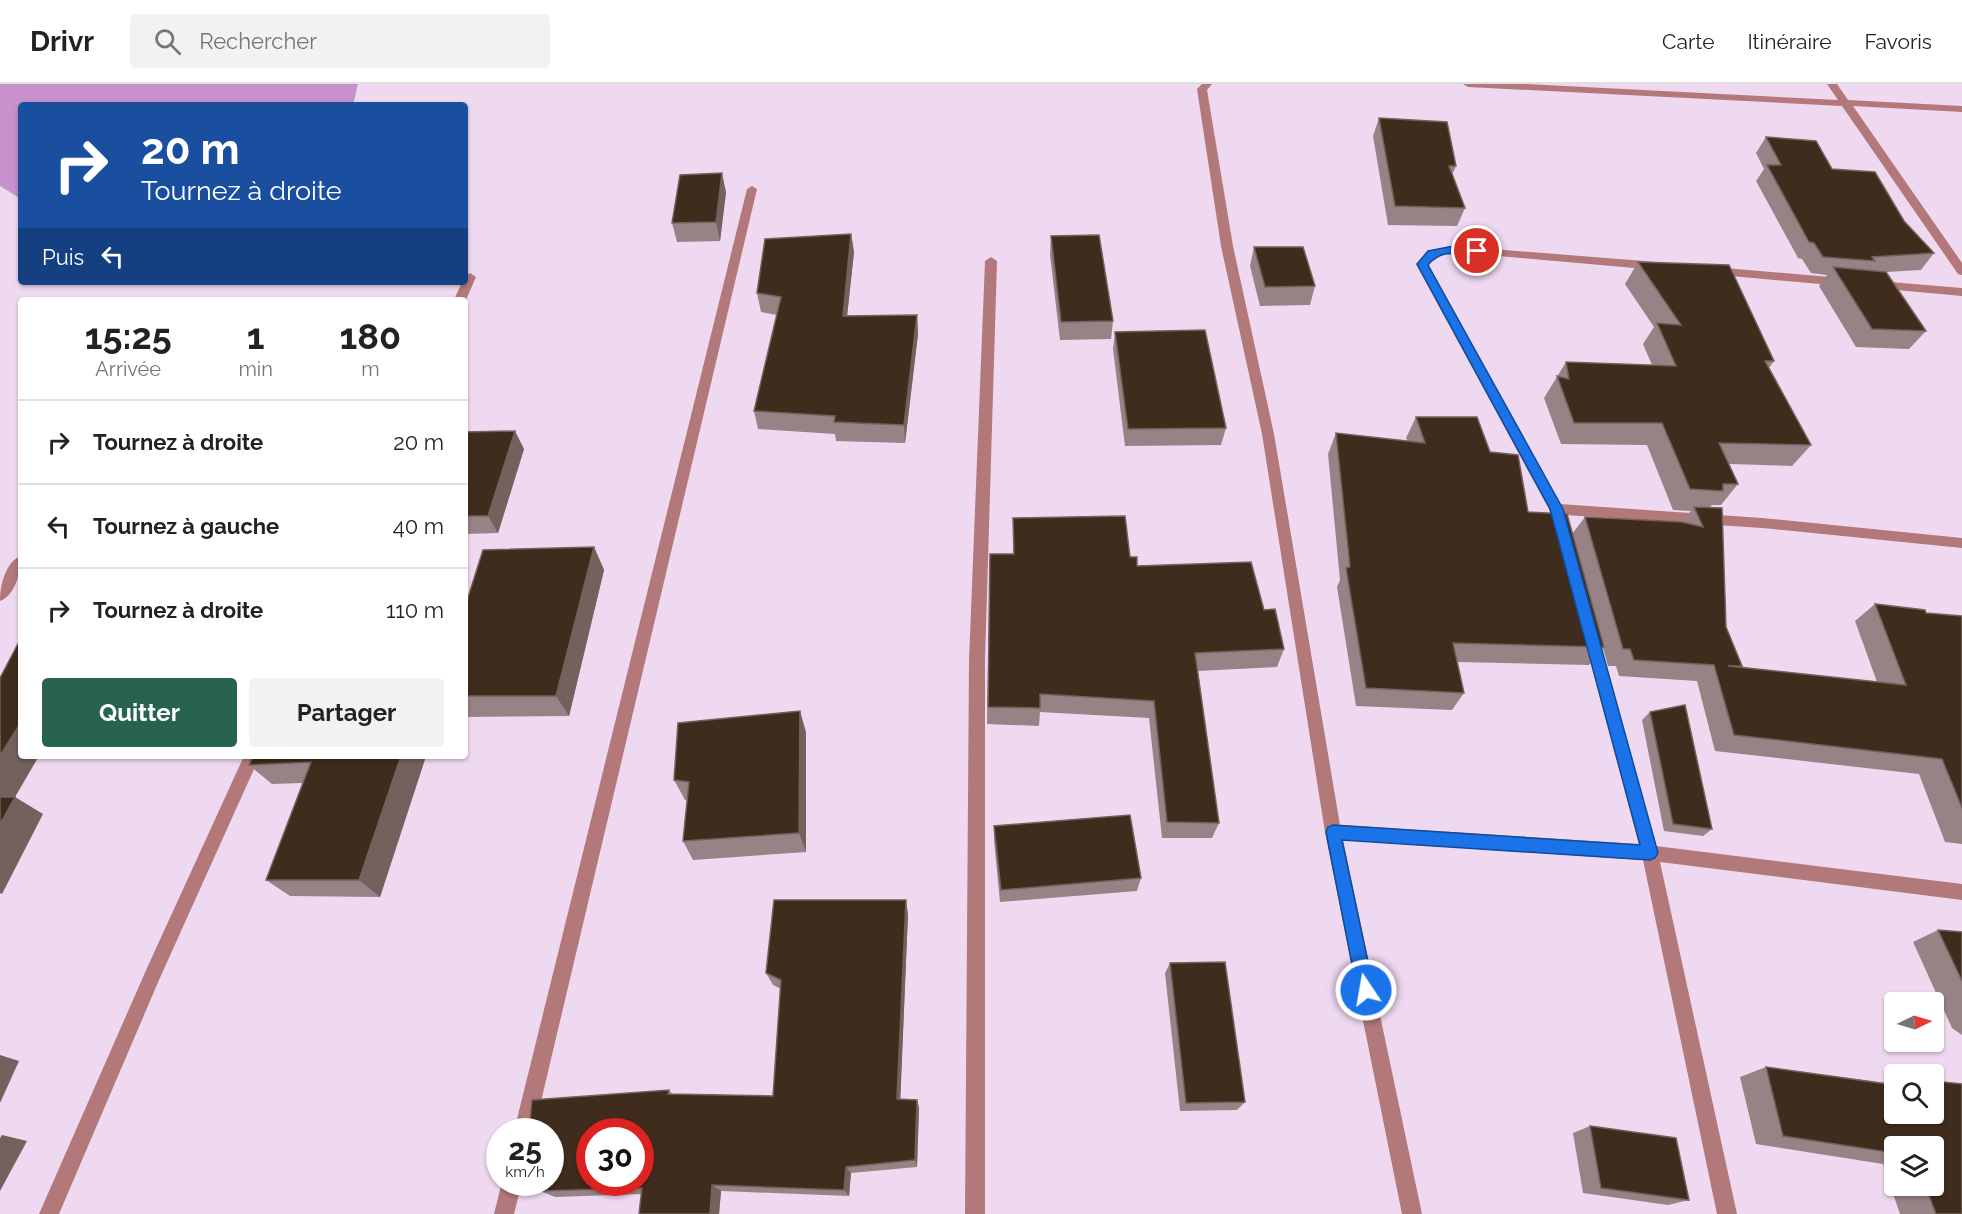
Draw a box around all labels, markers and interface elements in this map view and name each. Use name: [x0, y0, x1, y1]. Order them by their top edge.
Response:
search box: [130, 14, 550, 68]
text: Drivr: [30, 25, 94, 58]
icon: search: [151, 25, 184, 58]
text: Rechercher: [199, 28, 317, 54]
text: Carte: [1662, 29, 1714, 54]
text: Itinéraire: [1747, 29, 1831, 54]
text: Favoris: [1864, 29, 1932, 54]
text: 20 m: [141, 125, 240, 174]
icon: right: [42, 126, 120, 204]
text: Tournez à droite: [141, 175, 342, 206]
pin: [1451, 225, 1502, 276]
icon: arrive: [1460, 234, 1493, 267]
icon: left: [96, 240, 129, 273]
text: Puis: [42, 244, 84, 270]
text: 15:25: [85, 315, 172, 357]
text: 1: [247, 315, 265, 357]
text: 180: [340, 315, 401, 357]
text: Arrivée: [95, 357, 161, 381]
text: min: [238, 357, 273, 381]
text: m: [361, 357, 380, 381]
icon: right: [42, 426, 75, 459]
text: Tournez à droite: [93, 429, 263, 455]
text: 20 m: [393, 429, 444, 455]
icon: left: [42, 510, 75, 543]
text: Tournez à gauche: [93, 513, 279, 539]
text: 40 m: [393, 513, 444, 539]
icon: right: [42, 594, 75, 627]
text: Tournez à droite: [93, 597, 263, 623]
text: 110 m: [386, 597, 444, 623]
button: Quitter: [42, 678, 237, 747]
button: Partager: [249, 678, 444, 747]
position arrow: [1334, 958, 1398, 1022]
north arrow: [1884, 992, 1944, 1052]
map controls: [1884, 992, 1944, 1196]
button: search: [1884, 1064, 1944, 1124]
speed limit sign: 30: [576, 1118, 654, 1196]
text: 25: [508, 1132, 542, 1167]
button: layers: [1884, 1136, 1944, 1196]
text: km/h: [505, 1163, 545, 1181]

